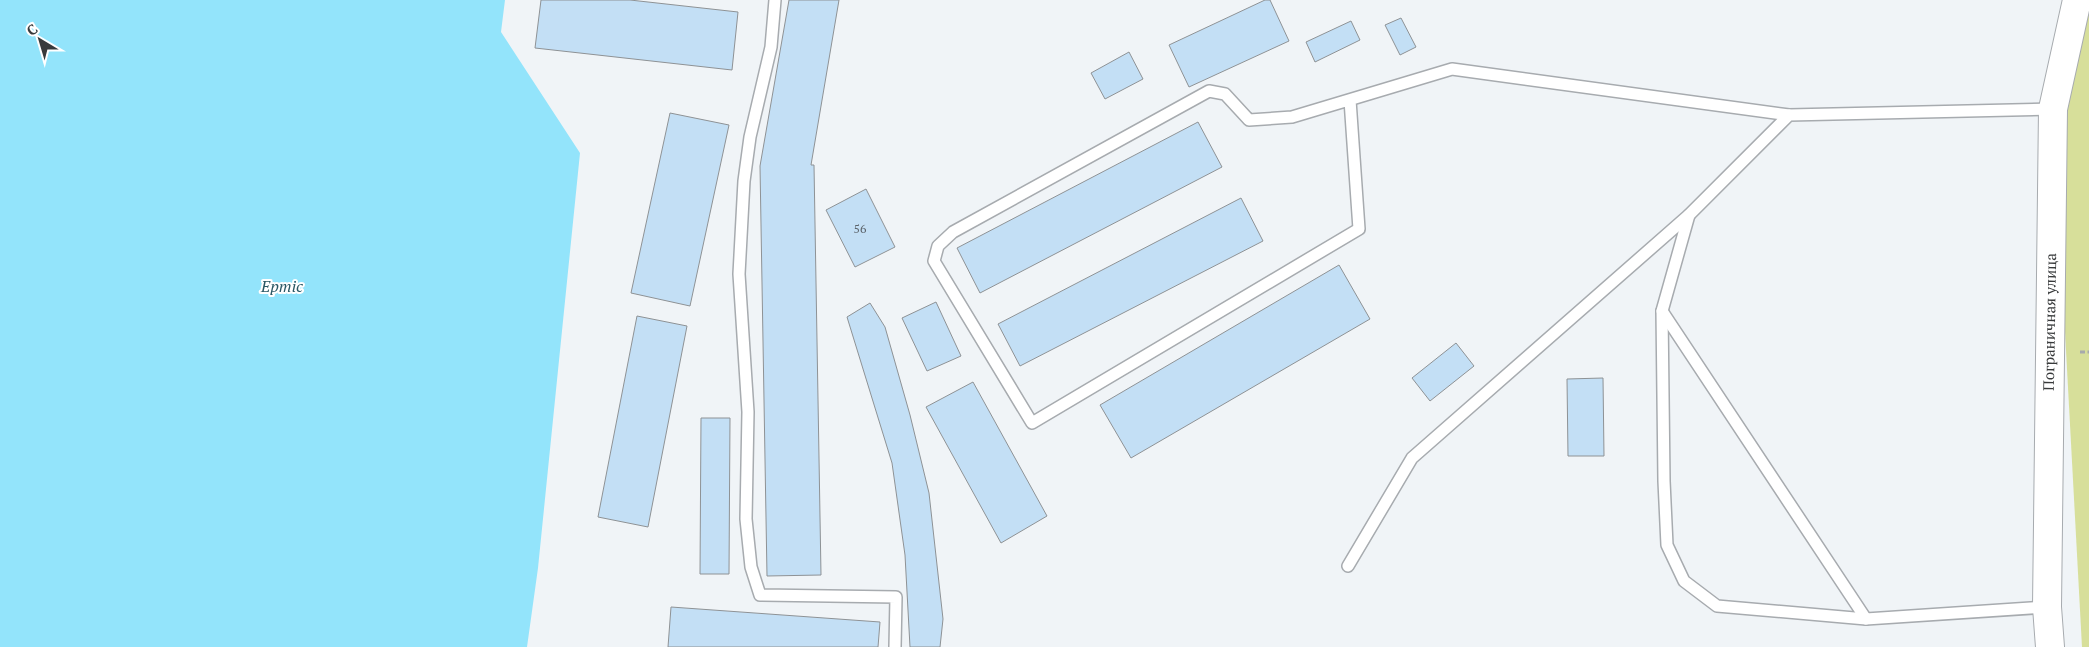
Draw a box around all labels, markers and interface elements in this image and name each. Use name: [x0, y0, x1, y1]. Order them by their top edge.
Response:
north arrow: [15, 15, 65, 65]
text: С: [22, 19, 41, 40]
house number: 56: [854, 221, 867, 236]
street label: Пограничная улица: [2038, 252, 2060, 391]
water label: Ертіс: [260, 275, 303, 297]

